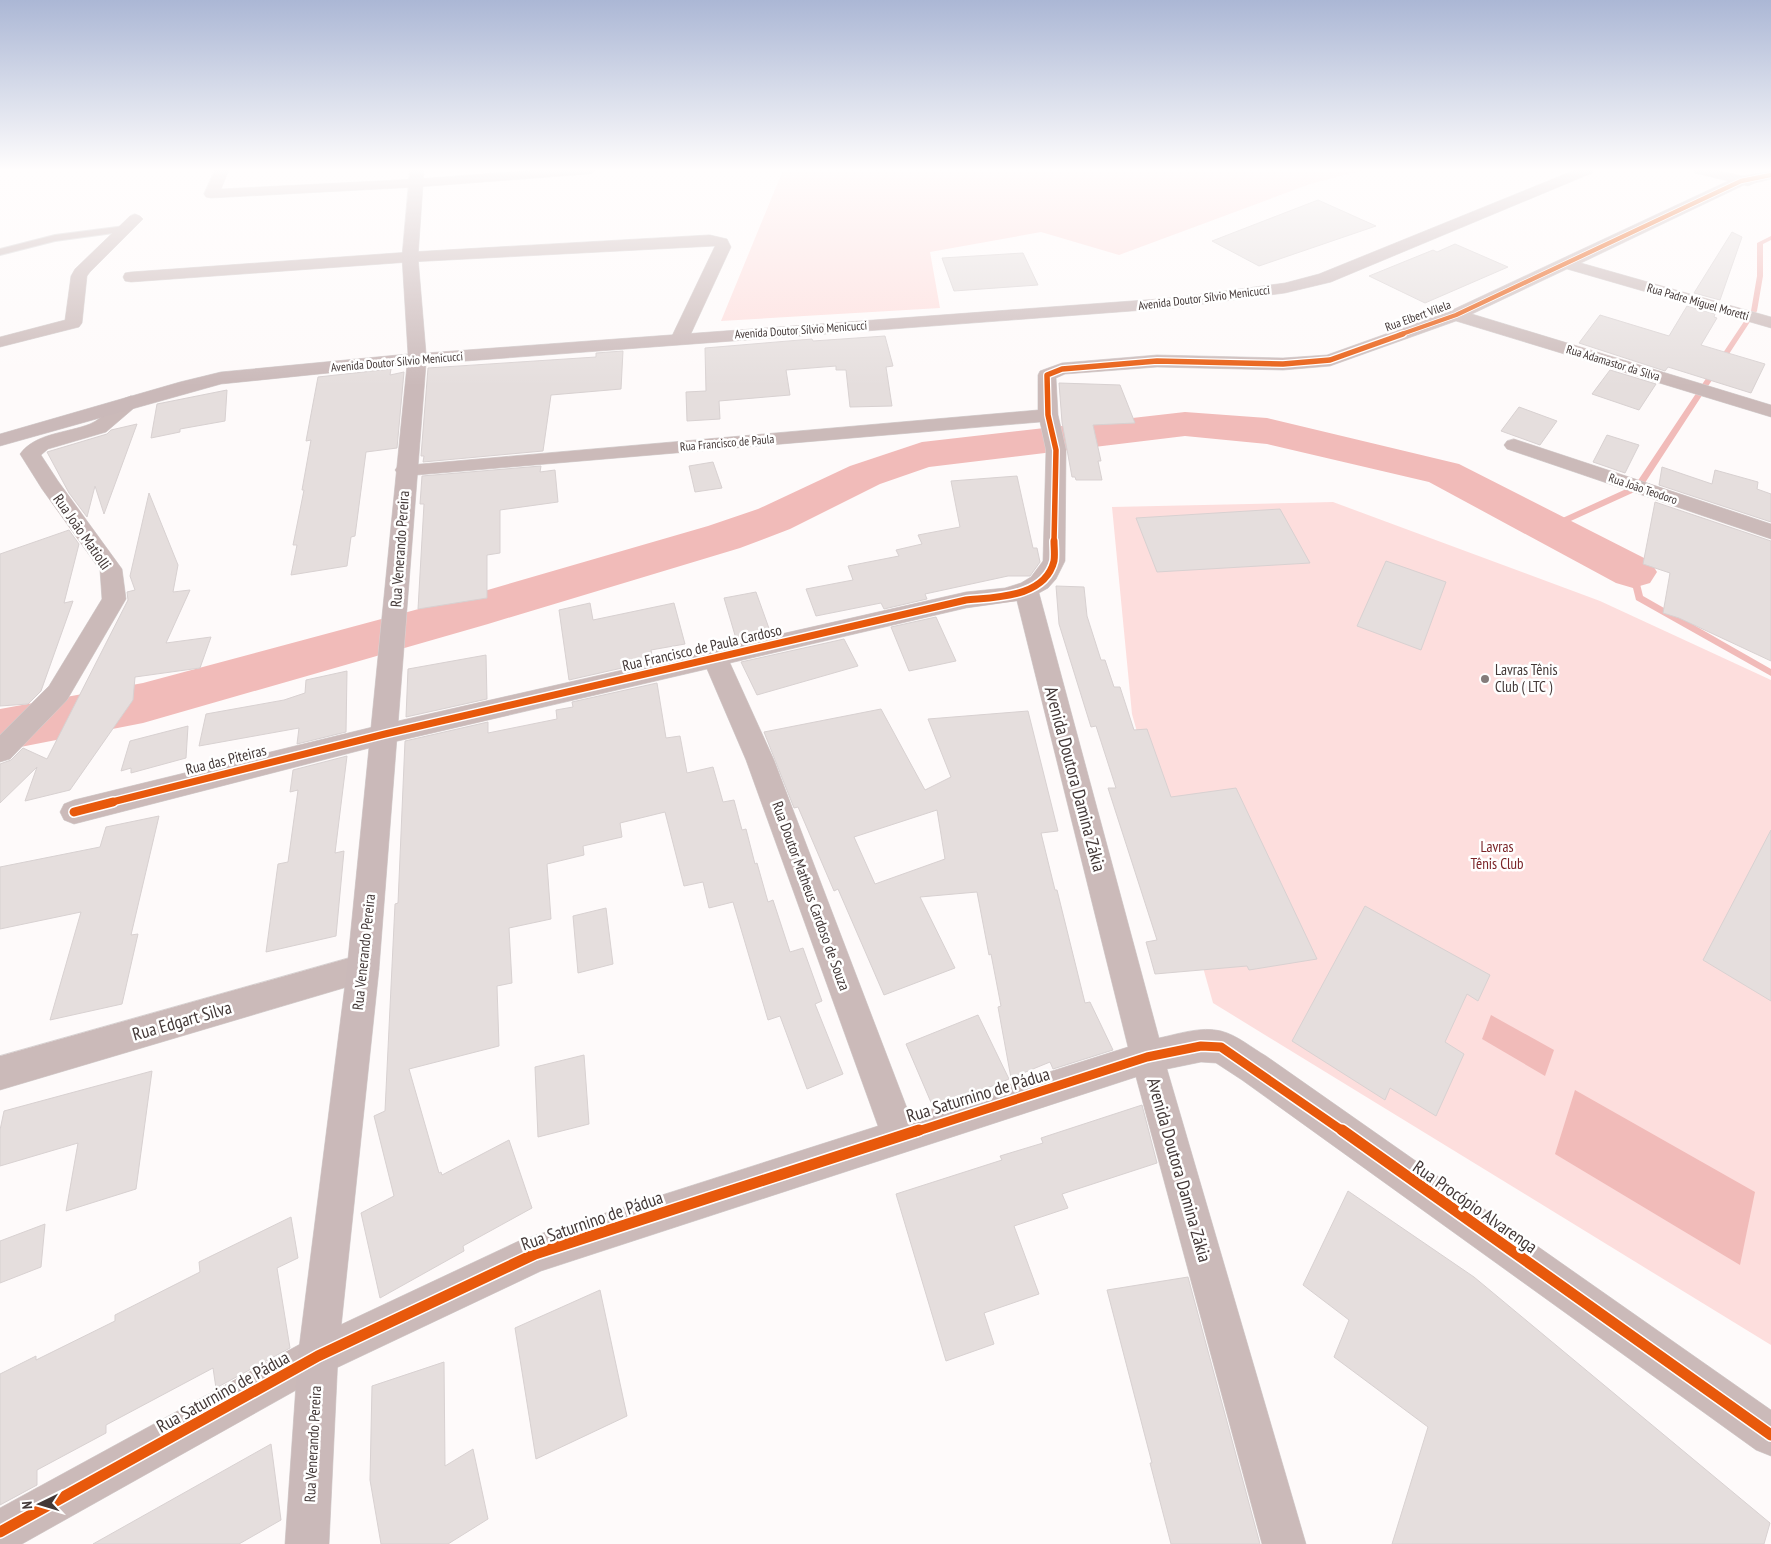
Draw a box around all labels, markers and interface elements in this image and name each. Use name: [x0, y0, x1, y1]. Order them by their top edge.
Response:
street label: Rua Padre Miguel Moretti: [1645, 280, 1751, 323]
street label: Avenida Doutor Sílvio Menicucci: [1137, 282, 1271, 313]
street label: Rua Elbert Vilela: [1383, 297, 1453, 334]
street label: Avenida Doutor Sílvio Menicucci: [734, 317, 868, 342]
street label: Rua Adamastor da Silva: [1565, 341, 1662, 384]
street label: Avenida Doutor Sílvio Menicucci: [330, 348, 464, 375]
street label: Rua Francisco de Paula: [679, 431, 775, 454]
street label: Rua João Teodoro: [1607, 470, 1679, 507]
street label: Rua João Matiolli: [49, 490, 116, 573]
street label: Rua Venerando Pereira: [386, 490, 413, 608]
street label: Rua Francisco de Paula Cardoso: [620, 620, 783, 675]
place label: Lavras Tênis Club ( LTC ): [1495, 660, 1557, 696]
marker: Lavras Tênis Club ( LTC ): [1479, 673, 1491, 685]
street label: Avenida Doutora Damina Zákia: [1040, 684, 1111, 874]
street label: Rua das Piteiras: [184, 740, 268, 779]
street label: Rua Doutor Matheus Cardoso de Souza: [768, 799, 855, 993]
park label: Lavras Tênis Club: [1470, 837, 1524, 873]
street label: Rua Venerando Pereira: [348, 893, 379, 1011]
street label: Rua Edgart Silva: [130, 995, 234, 1046]
street label: Rua Saturnino de Pádua: [903, 1062, 1052, 1127]
street label: Avenida Doutora Damina Zákia: [1142, 1075, 1217, 1265]
street label: Rua Procópio Alvarenga: [1409, 1155, 1542, 1258]
street label: Rua Saturnino de Pádua: [518, 1185, 666, 1256]
street label: Rua Saturnino de Pádua: [152, 1345, 293, 1438]
street label: Rua Venerando Pereira: [300, 1385, 325, 1503]
north arrow: [15, 1479, 65, 1529]
text: N: [18, 1501, 36, 1510]

